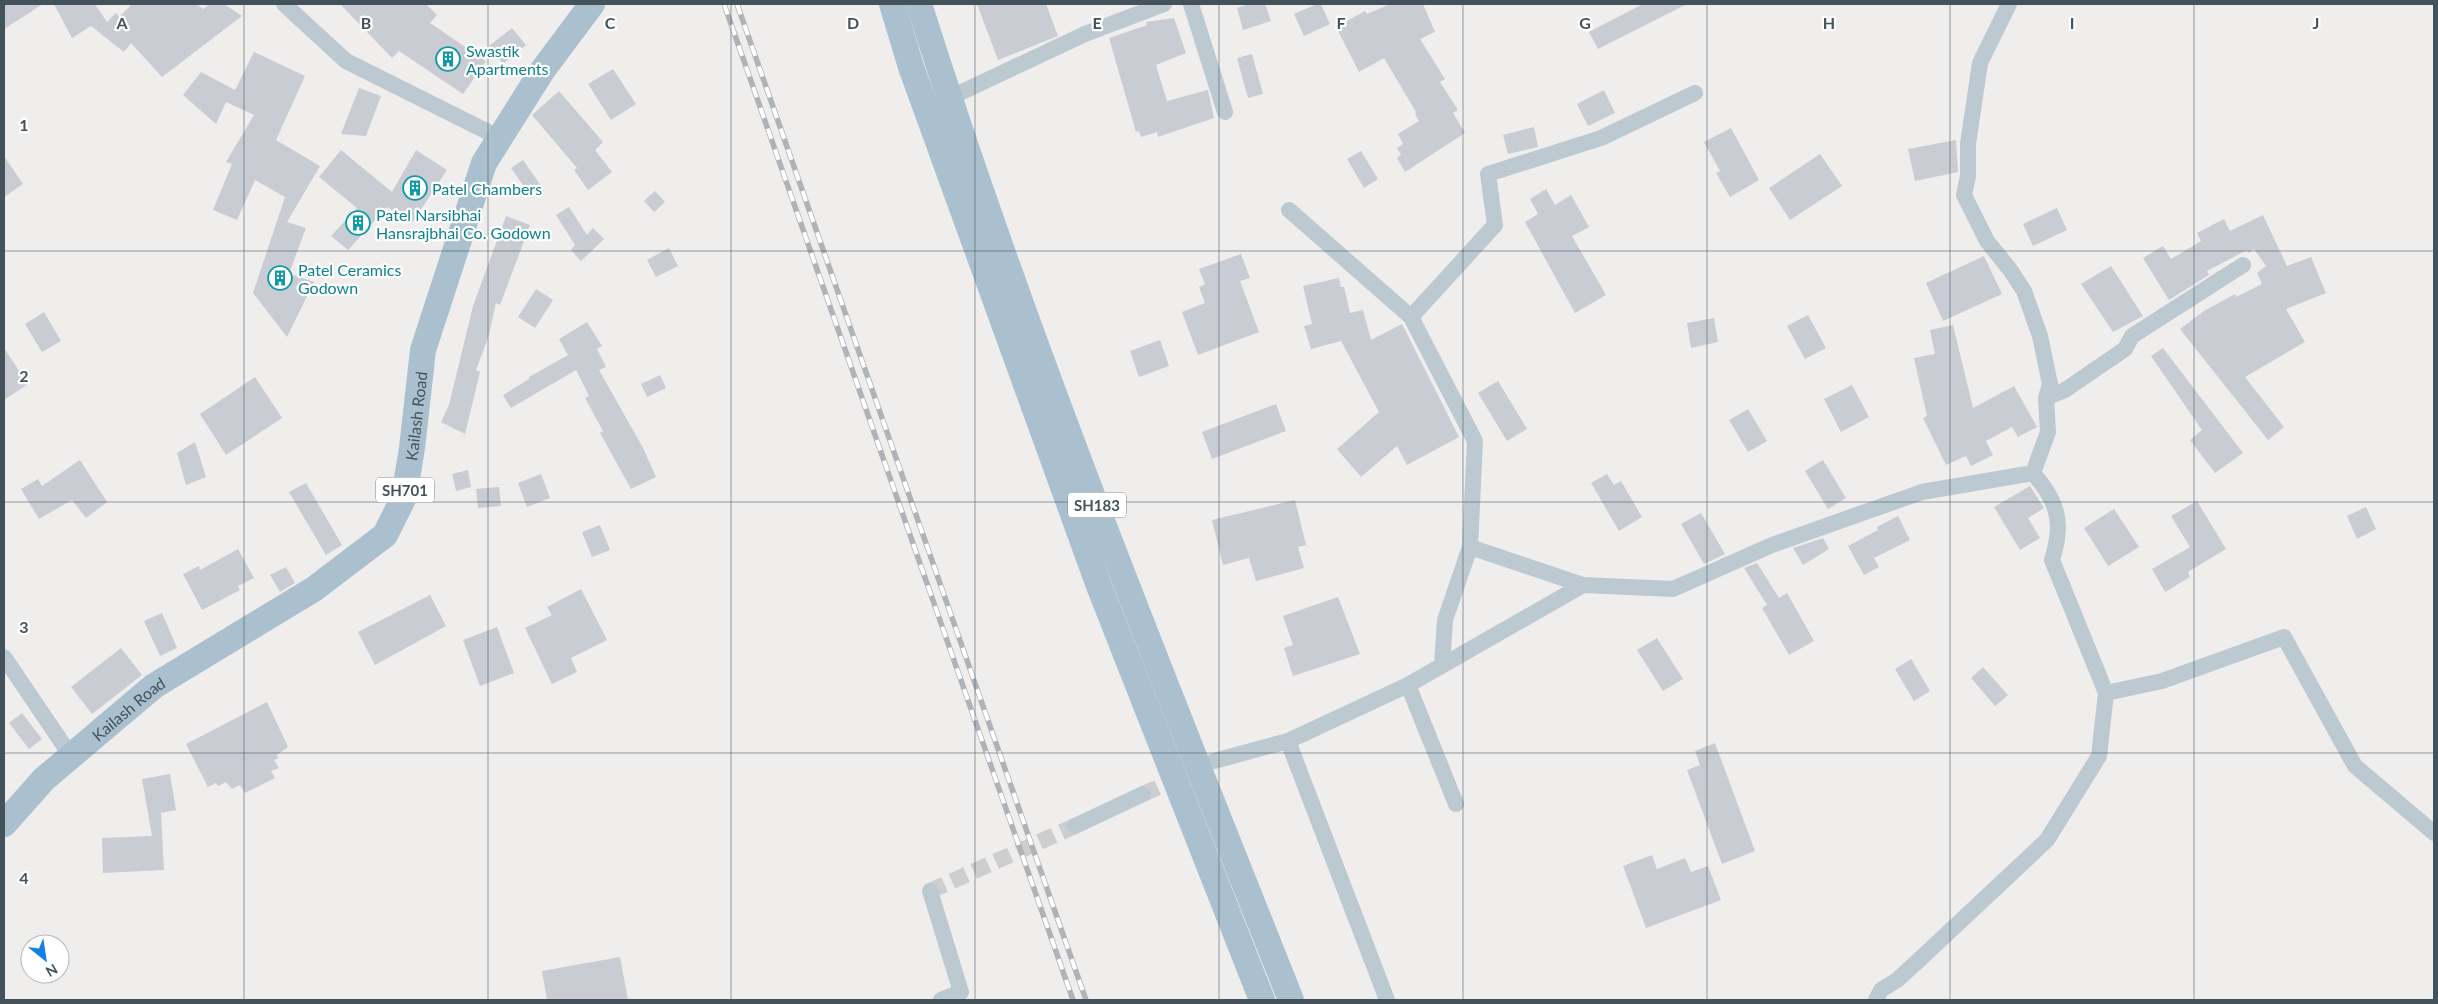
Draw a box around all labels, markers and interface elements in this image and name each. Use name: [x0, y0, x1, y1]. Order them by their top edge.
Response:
text: A: [115, 13, 128, 32]
text: B: [361, 13, 371, 32]
text: C: [605, 13, 616, 32]
text: D: [847, 13, 859, 32]
text: E: [1092, 13, 1102, 32]
text: F: [1336, 13, 1346, 32]
text: G: [1579, 13, 1591, 32]
text: H: [1823, 13, 1835, 32]
text: I: [2070, 13, 2074, 32]
text: J: [2313, 13, 2319, 32]
place label: Swastik Apartments: [466, 41, 548, 78]
building icon: Swastik Apartments: [435, 46, 461, 72]
text: 1: [19, 115, 29, 134]
building icon: Patel Chambers: [402, 175, 428, 201]
place label: Patel Chambers: [432, 179, 542, 198]
place label: Patel Narsibhai Hansrajbhai Co. Godown: [376, 205, 551, 242]
building icon: Patel Narsibhai Hansrajbhai Co. Godown: [345, 210, 371, 236]
place label: Patel Ceramics Godown: [298, 260, 401, 297]
building icon: Patel Ceramics Godown: [267, 265, 293, 291]
text: 2: [19, 366, 29, 385]
street label: Kailash Road: [401, 370, 430, 462]
road number: SH701: [376, 478, 434, 502]
road number: SH183: [1068, 492, 1126, 518]
text: 3: [19, 617, 29, 636]
street label: Kailash Road: [88, 672, 168, 744]
text: 4: [19, 868, 29, 887]
north arrow: [20, 934, 70, 984]
text: N: [43, 961, 61, 981]

